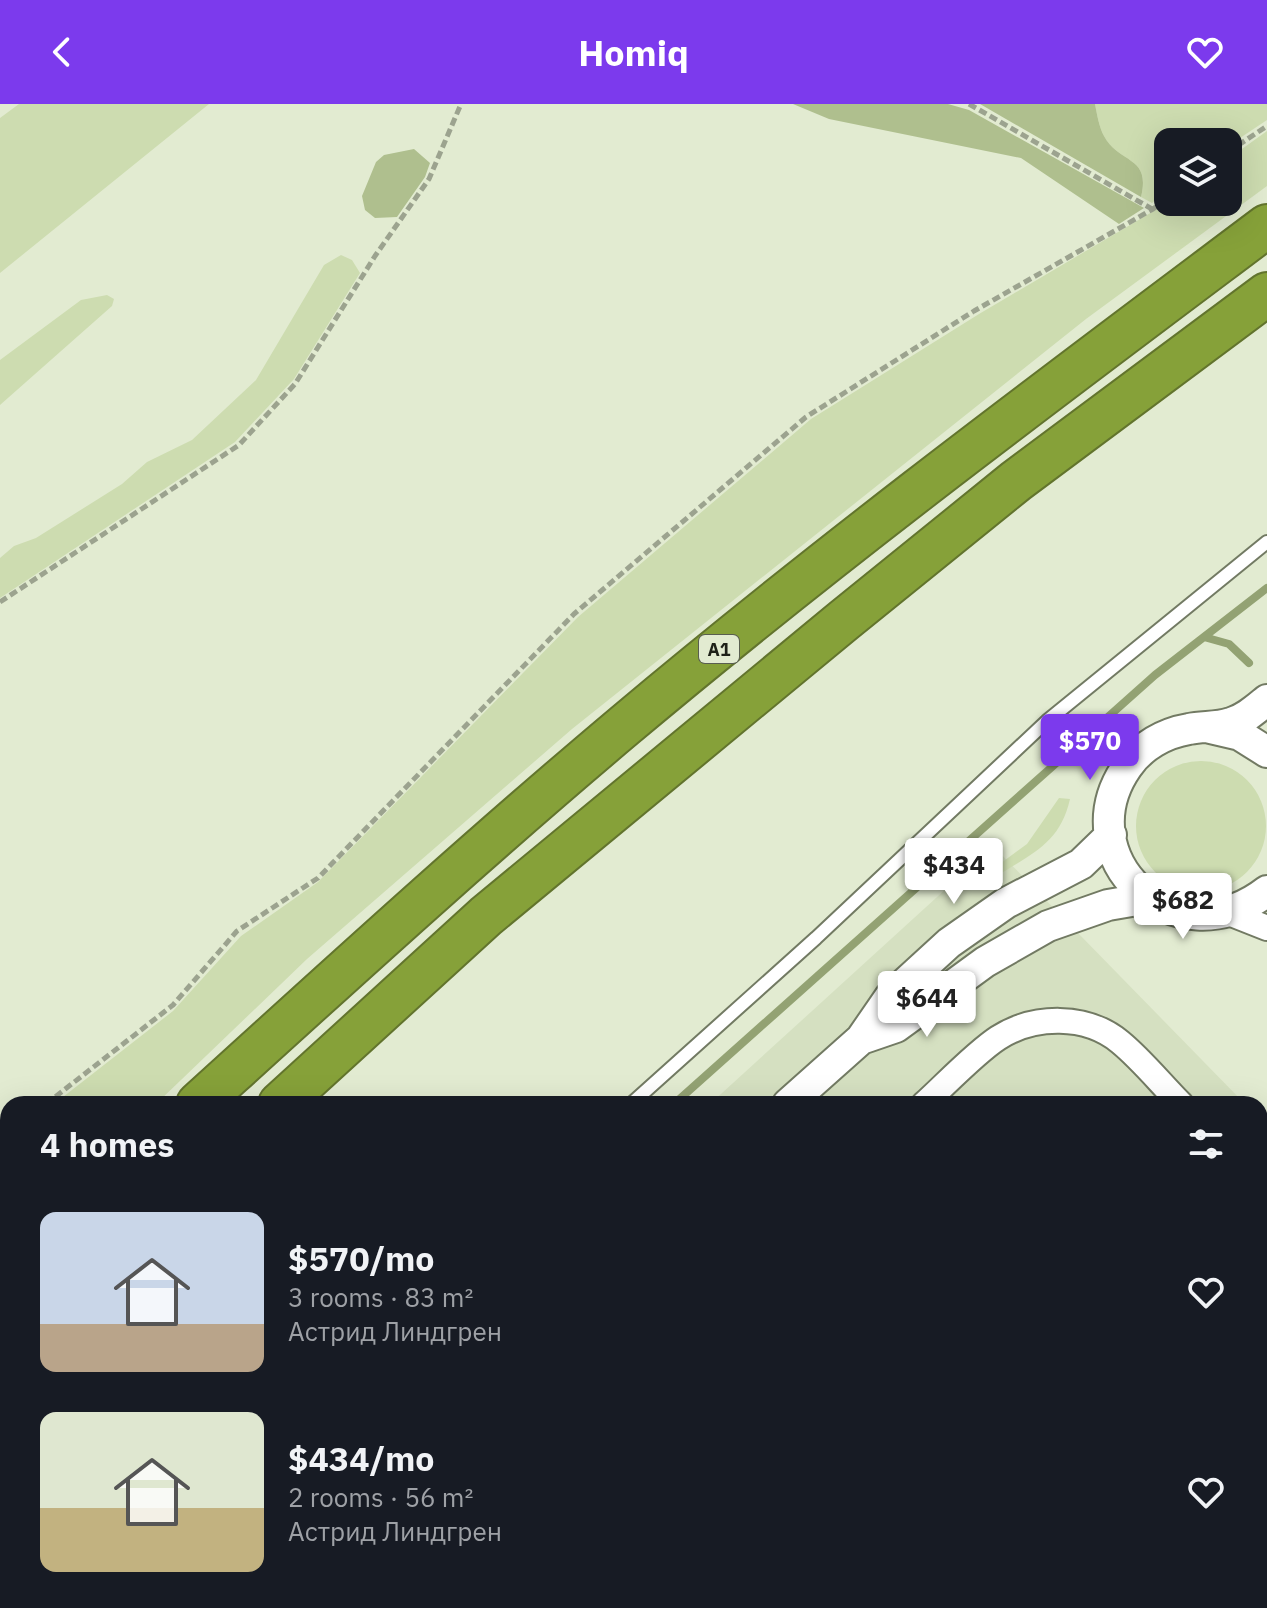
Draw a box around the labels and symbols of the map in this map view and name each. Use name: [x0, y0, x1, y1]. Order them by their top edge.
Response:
road number: A1: [699, 635, 739, 663]
pin: $570: [1043, 714, 1137, 782]
pin: $434: [907, 838, 1001, 906]
pin: $682: [1136, 873, 1230, 941]
pin: $644: [880, 971, 974, 1039]

